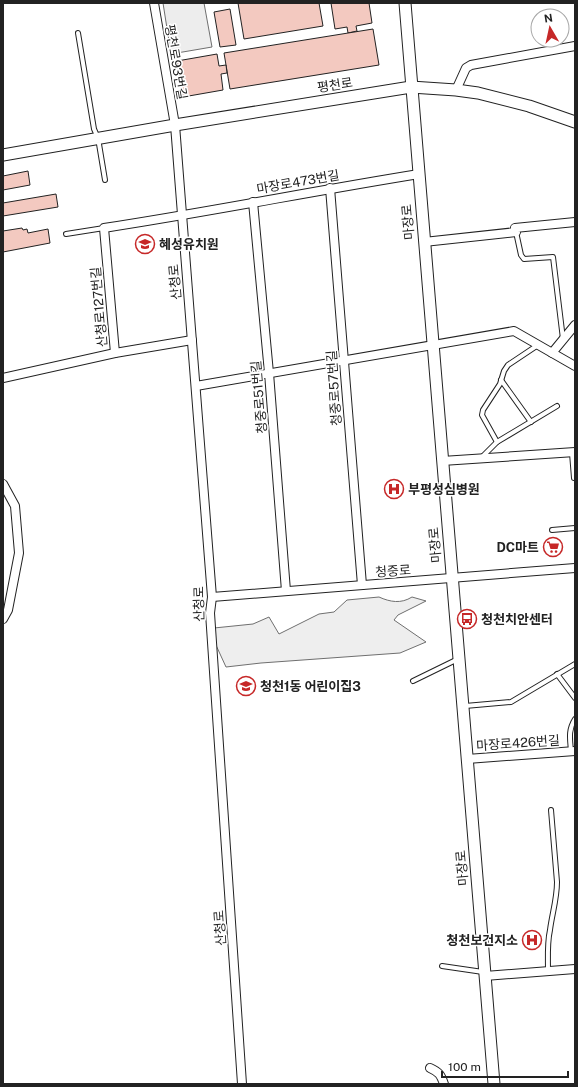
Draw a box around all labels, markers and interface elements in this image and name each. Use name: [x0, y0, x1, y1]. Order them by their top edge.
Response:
north arrow: [530, 8, 570, 48]
text: N: [543, 12, 554, 25]
street label: 평천로93번길: [162, 23, 190, 101]
street label: 평천로: [316, 75, 354, 95]
street label: 마장로473번길: [255, 167, 341, 197]
street label: 마장로: [399, 203, 417, 241]
school or university icon: 혜성유치원: [134, 233, 156, 255]
place label: 혜성유치원: [159, 237, 219, 252]
street label: 산청로: [166, 263, 184, 301]
street label: 산청로127번길: [88, 266, 110, 348]
street label: 청중로57번길: [324, 350, 344, 426]
street label: 청중로51번길: [248, 360, 270, 434]
hospital icon: 부평성심병원: [383, 478, 405, 500]
place label: 부평성심병원: [408, 482, 480, 497]
street label: 마장로: [426, 526, 444, 564]
supermarket icon: DC마트: [542, 536, 564, 558]
place label: DC마트: [496, 540, 539, 555]
street label: 청중로: [375, 562, 411, 580]
street label: 산청로: [191, 586, 207, 622]
bus stop icon: 청천치안센터: [456, 608, 478, 630]
place label: 청천치안센터: [481, 612, 553, 627]
school or university icon: 청천1동 어린이집3: [235, 675, 257, 697]
place label: 청천1동 어린이집3: [260, 679, 361, 694]
street label: 마장로426번길: [476, 733, 560, 753]
street label: 마장로: [453, 849, 471, 887]
street label: 산청로: [211, 910, 229, 946]
hospital icon: 청천보건지소: [521, 929, 543, 951]
place label: 청천보건지소: [446, 933, 518, 948]
scale bar: [442, 1053, 568, 1079]
text: 100 m: [448, 1060, 481, 1074]

